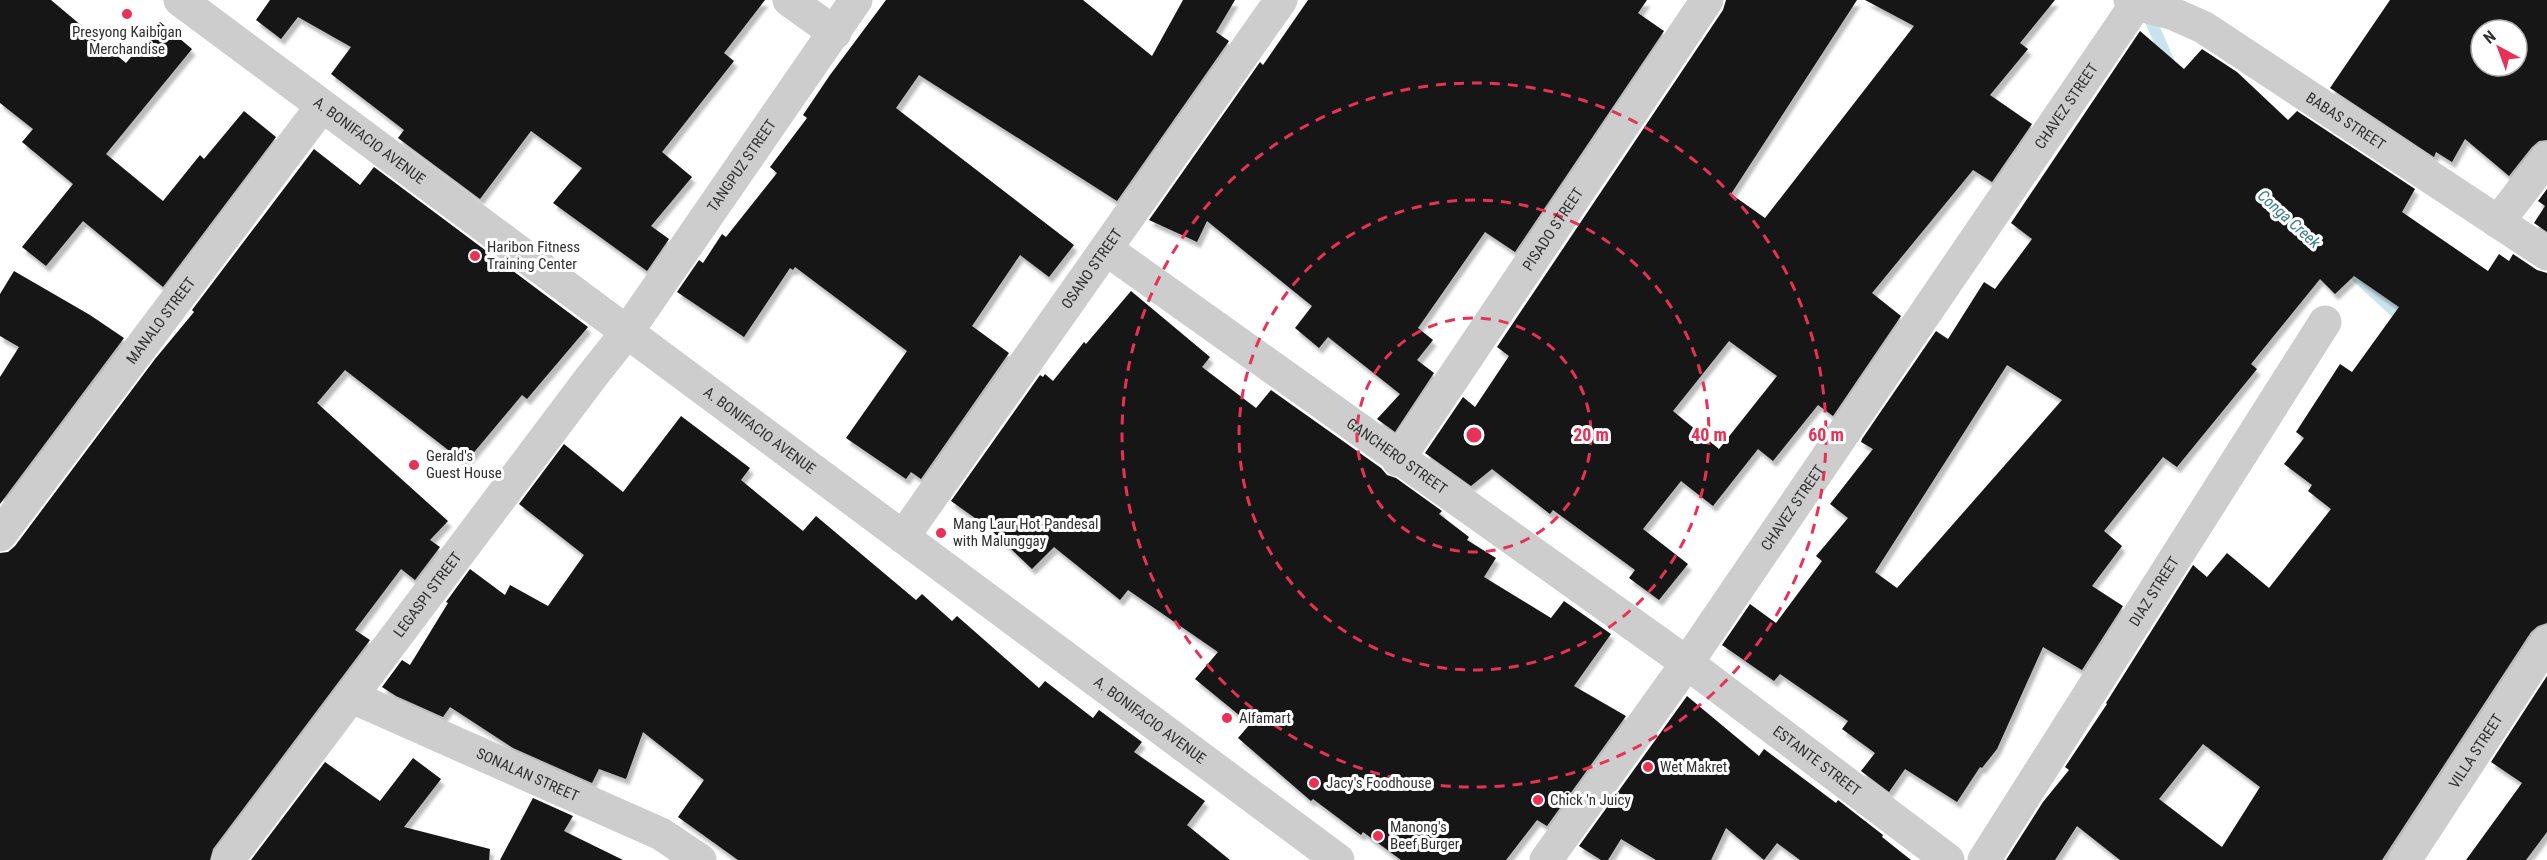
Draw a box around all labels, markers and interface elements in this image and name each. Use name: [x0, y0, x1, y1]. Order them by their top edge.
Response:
marker: Presyong Kaibigan Merchandise: [120, 7, 134, 21]
north arrow: [2469, 18, 2529, 78]
place label: Presyong Kaibigan Merchandise: [72, 23, 182, 58]
text: N: [2480, 27, 2499, 47]
street label: CHAVEZ STREET: [2031, 60, 2102, 152]
street label: BABAS STREET: [2303, 88, 2389, 154]
street label: A. BONIFACIO AVENUE: [310, 93, 429, 188]
street label: TANGPUZ STREET: [704, 116, 780, 215]
street label: PISADO STREET: [1519, 184, 1587, 274]
water label: Conga Creek: [2254, 186, 2325, 253]
street label: OSANO STREET: [1057, 225, 1126, 312]
place label: Haribon Fitness Training Center: [487, 238, 580, 273]
marker: Haribon Fitness Training Center: [468, 249, 482, 263]
street label: MANALO STREET: [123, 274, 199, 368]
street label: A. BONIFACIO AVENUE: [700, 383, 819, 478]
street label: GANCHERO STREET: [1343, 414, 1451, 498]
text: 20 m: [1573, 424, 1609, 445]
text: 40 m: [1691, 424, 1727, 445]
text: 60 m: [1808, 424, 1844, 445]
centre of rings: [1464, 425, 1484, 445]
place label: Gerald's Guest House: [426, 447, 502, 482]
marker: Gerald's Guest House: [407, 458, 421, 472]
street label: CHAVEZ STREET: [1757, 461, 1828, 554]
place label: Mang Laur Hot Pandesal with Malunggay: [953, 515, 1099, 550]
marker: Mang Laur Hot Pandesal with Malunggay: [934, 526, 948, 540]
street label: LEGASPI STREET: [390, 548, 465, 641]
street label: DIAZ STREET: [2126, 553, 2183, 630]
street label: A. BONIFACIO AVENUE: [1090, 673, 1209, 768]
place label: Alfamart: [1239, 709, 1291, 727]
street label: VILLA STREET: [2445, 710, 2507, 792]
marker: Alfamart: [1220, 711, 1234, 725]
street label: ESTANTE STREET: [1769, 722, 1864, 800]
street label: SONALAN STREET: [474, 744, 582, 805]
place label: Wet Makret: [1660, 758, 1727, 776]
marker: Wet Makret: [1641, 760, 1655, 774]
place label: Jacy's Foodhouse: [1326, 774, 1432, 792]
marker: Jacy's Foodhouse: [1307, 776, 1321, 790]
place label: Chick 'n Juicy: [1550, 791, 1631, 809]
marker: Chick 'n Juicy: [1531, 793, 1545, 807]
place label: Manong's Beef Burger: [1390, 818, 1460, 853]
marker: Manong's Beef Burger: [1371, 829, 1385, 843]

